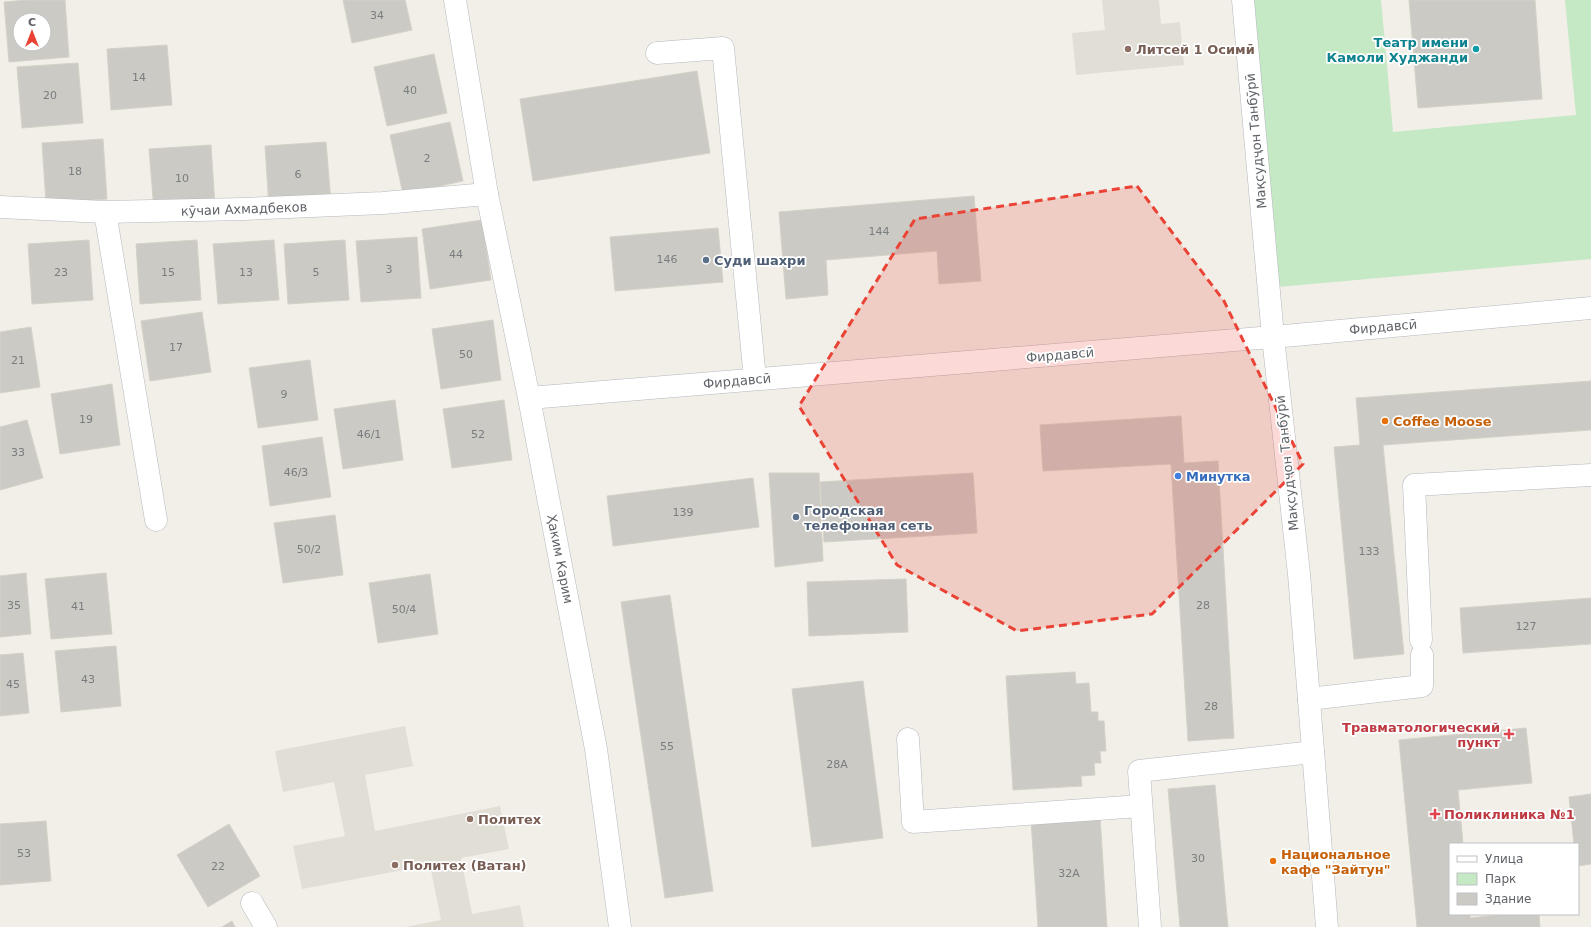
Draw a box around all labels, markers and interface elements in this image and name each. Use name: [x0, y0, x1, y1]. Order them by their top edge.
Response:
house number: 34: [370, 9, 384, 22]
north arrow: [12, 12, 52, 52]
text: С: [28, 16, 36, 29]
place label: Театр имени Камоли Худжанди: [1327, 35, 1468, 65]
place label: Литсей 1 Осимӣ: [1136, 42, 1255, 57]
marker: Литсей 1 Осимӣ: [1123, 44, 1133, 54]
marker: Театр имени Камоли Худжанди: [1471, 44, 1481, 54]
house number: 14: [132, 71, 146, 84]
street label: Мақсудҷон Танбӯрӣ: [1243, 73, 1269, 209]
house number: 40: [403, 84, 417, 97]
house number: 20: [43, 89, 57, 102]
house number: 2: [424, 152, 431, 165]
house number: 18: [68, 165, 82, 178]
house number: 6: [295, 168, 302, 181]
house number: 10: [175, 172, 189, 185]
street label: кӯчаи Ахмадбеков: [180, 199, 308, 219]
house number: 144: [869, 225, 890, 238]
house number: 44: [449, 248, 463, 261]
house number: 146: [657, 253, 678, 266]
place label: Суди шахри: [714, 253, 806, 268]
marker: Суди шахри: [701, 255, 711, 265]
house number: 3: [386, 263, 393, 276]
house number: 23: [54, 266, 68, 279]
house number: 15: [161, 266, 175, 279]
house number: 13: [239, 266, 253, 279]
house number: 5: [313, 266, 320, 279]
street label: Фирдавсӣ: [1348, 317, 1418, 337]
house number: 17: [169, 341, 183, 354]
street label: Фирдавсӣ: [1025, 345, 1095, 365]
house number: 50: [459, 348, 473, 361]
house number: 21: [11, 354, 25, 367]
street label: Фирдавсӣ: [702, 371, 772, 391]
house number: 9: [281, 388, 288, 401]
street label: Мақсудҷон Танбӯрӣ: [1272, 395, 1302, 531]
house number: 19: [79, 413, 93, 426]
place label: Coffee Moose: [1393, 414, 1492, 429]
marker: Coffee Moose: [1380, 416, 1390, 426]
house number: 46/1: [357, 428, 381, 441]
house number: 52: [471, 428, 485, 441]
house number: 33: [11, 446, 25, 459]
house number: 46/3: [284, 466, 308, 479]
place label: Минутка: [1186, 469, 1251, 484]
marker: Минутка: [1173, 471, 1183, 481]
place label: Городская телефонная сеть: [804, 503, 932, 533]
house number: 139: [673, 506, 694, 519]
marker: Городская телефонная сеть: [791, 512, 801, 522]
street label: Ҳаким Карим: [544, 513, 576, 605]
house number: 50/2: [297, 543, 321, 556]
house number: 133: [1359, 545, 1380, 558]
house number: 35: [7, 599, 21, 612]
house number: 28: [1196, 599, 1210, 612]
house number: 41: [71, 600, 85, 613]
house number: 50/4: [392, 603, 416, 616]
house number: 127: [1516, 620, 1537, 633]
house number: 43: [81, 673, 95, 686]
house number: 45: [6, 678, 20, 691]
house number: 28: [1204, 700, 1218, 713]
place label: Травматологический пункт: [1342, 720, 1500, 750]
marker: Травматологический пункт: [1503, 728, 1515, 740]
house number: 55: [660, 740, 674, 753]
house number: 28А: [826, 758, 848, 771]
place label: Поликлиника №1: [1444, 807, 1575, 822]
marker: Поликлиника №1: [1429, 808, 1441, 820]
place label: Политех: [478, 812, 542, 827]
marker: Политех: [465, 814, 475, 824]
legend: [1449, 843, 1579, 915]
house number: 53: [17, 847, 31, 860]
place label: Национальное кафе "Зайтун": [1281, 847, 1391, 877]
house number: 30: [1191, 852, 1205, 865]
text: Улица: [1485, 852, 1523, 866]
marker: Национальное кафе "Зайтун": [1268, 856, 1278, 866]
place label: Политех (Ватан): [403, 858, 527, 873]
house number: 22: [211, 860, 225, 873]
marker: Политех (Ватан): [390, 860, 400, 870]
house number: 32А: [1058, 867, 1080, 880]
text: Парк: [1485, 872, 1516, 886]
text: Здание: [1485, 892, 1531, 906]

